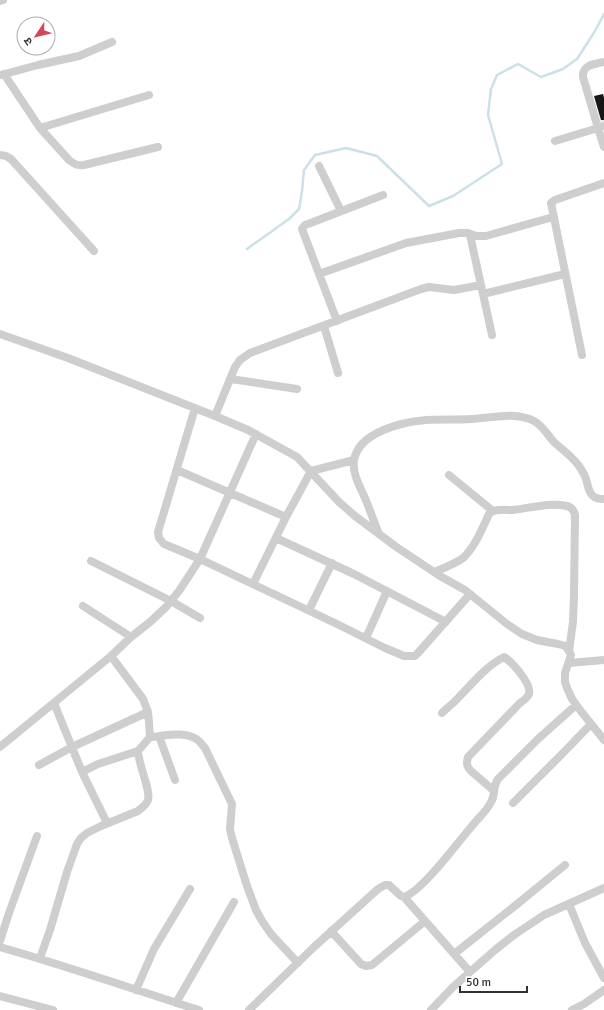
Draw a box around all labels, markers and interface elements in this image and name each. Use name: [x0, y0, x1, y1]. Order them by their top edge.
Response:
north arrow: [16, 16, 56, 56]
text: उ: [21, 35, 35, 48]
scale bar: [460, 968, 527, 994]
text: 50 m: [466, 975, 491, 990]

